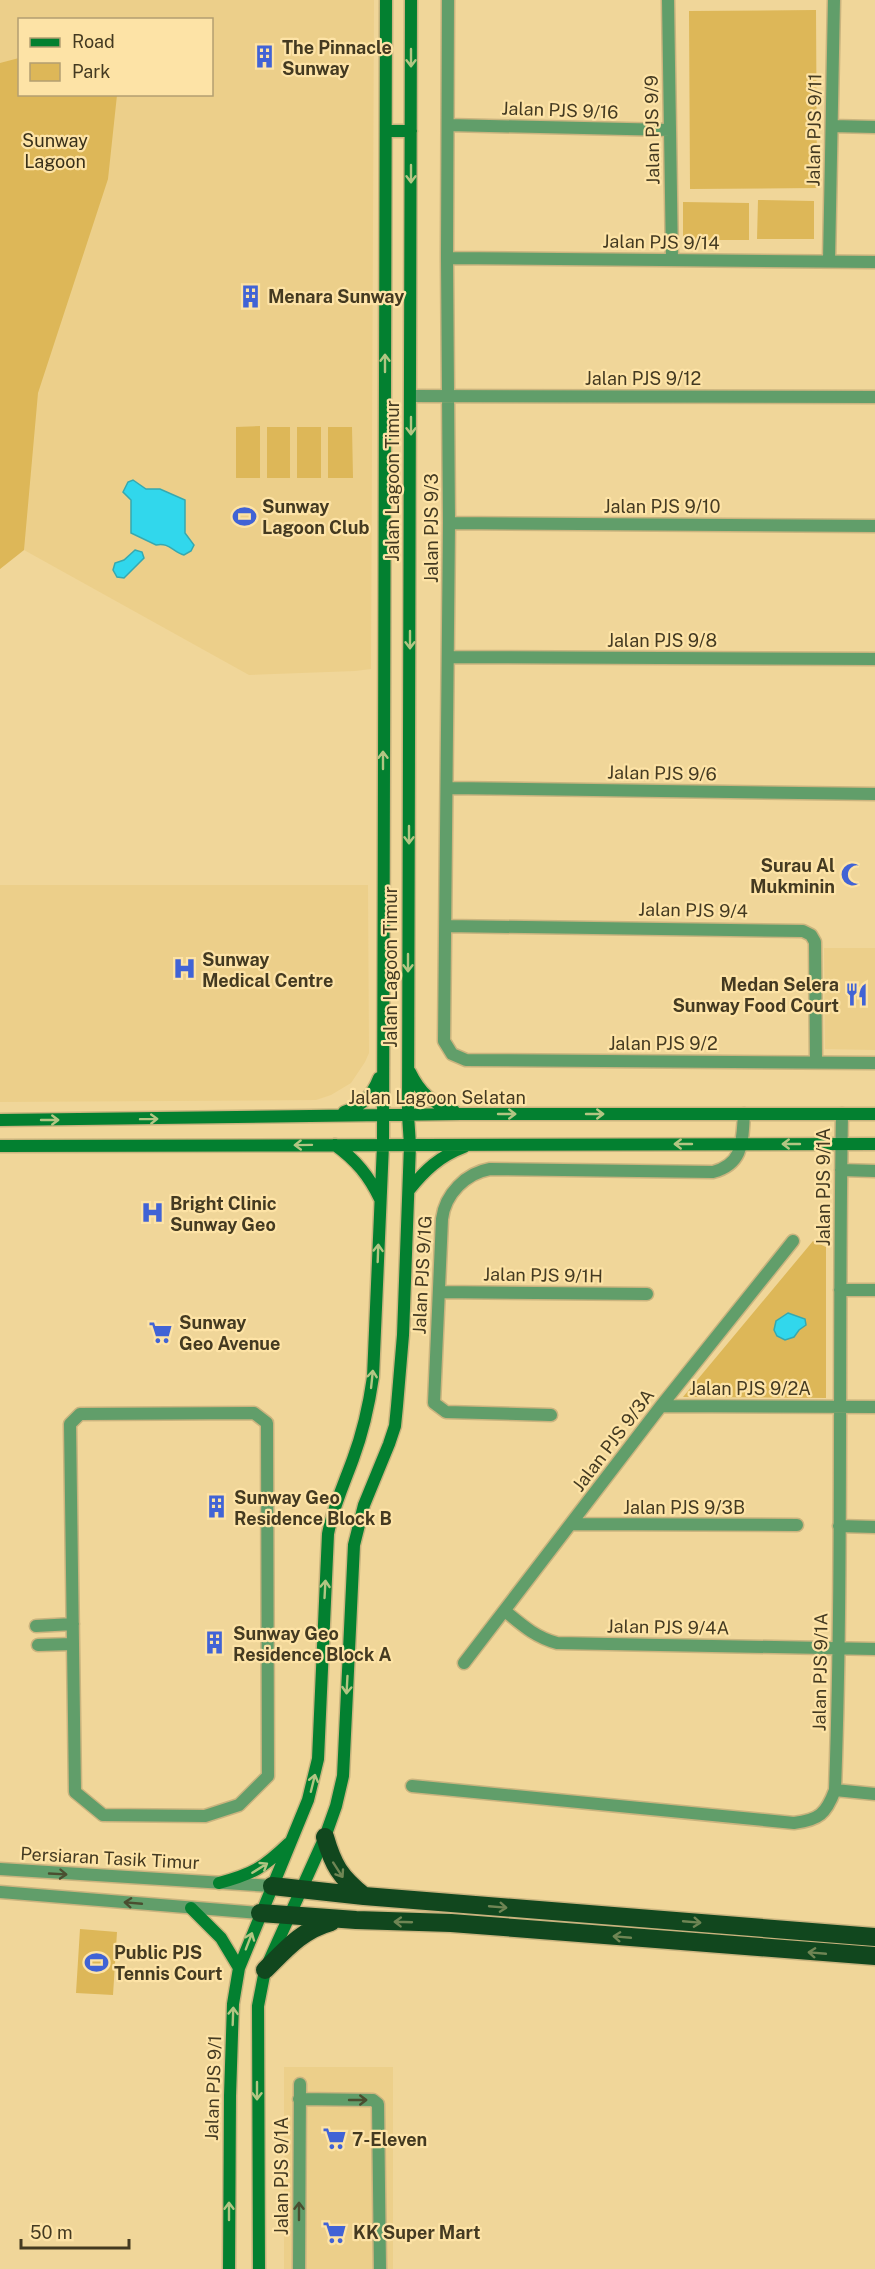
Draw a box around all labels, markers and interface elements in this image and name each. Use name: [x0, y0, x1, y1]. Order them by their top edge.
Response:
legend: [18, 18, 213, 96]
text: Road: [72, 31, 115, 52]
place label: The Pinnacle Sunway: [282, 37, 392, 79]
building icon: The Pinnacle Sunway: [251, 44, 277, 70]
one-way arrow: [405, 48, 417, 68]
text: Park: [72, 61, 110, 82]
street label: Jalan PJS 9/11: [803, 73, 825, 187]
street label: Jalan PJS 9/9: [641, 75, 663, 185]
street label: Jalan PJS 9/16: [501, 97, 619, 123]
park label: Sunway Lagoon: [22, 130, 88, 172]
one-way arrow: [405, 164, 417, 184]
street label: Jalan PJS 9/14: [602, 230, 720, 254]
building icon: Menara Sunway: [237, 283, 263, 309]
place label: Menara Sunway: [268, 286, 404, 307]
one-way arrow: [379, 353, 391, 373]
street label: Jalan PJS 9/12: [585, 368, 701, 389]
street label: Jalan Lagoon Timur: [382, 400, 403, 562]
one-way arrow: [405, 416, 417, 436]
street label: Jalan PJS 9/3: [421, 473, 442, 583]
place label: Sunway Lagoon Club: [262, 496, 369, 538]
street label: Jalan PJS 9/10: [604, 496, 720, 517]
sports icon: Sunway Lagoon Club: [231, 503, 257, 529]
one-way arrow: [404, 630, 416, 650]
street label: Jalan PJS 9/8: [607, 630, 717, 651]
one-way arrow: [378, 751, 389, 771]
street label: Jalan PJS 9/6: [607, 762, 717, 784]
one-way arrow: [403, 825, 415, 845]
place label: Surau Al Mukminin: [750, 855, 835, 897]
mosque icon: Surau Al Mukminin: [840, 862, 866, 888]
street label: Jalan Lagoon Timur: [380, 886, 401, 1048]
street label: Jalan PJS 9/4: [638, 899, 748, 921]
place label: Sunway Medical Centre: [202, 949, 333, 991]
one-way arrow: [403, 952, 414, 972]
hospital icon: Sunway Medical Centre: [171, 956, 197, 982]
place label: Medan Selera Sunway Food Court: [672, 974, 839, 1016]
restaurant icon: Medan Selera Sunway Food Court: [844, 981, 870, 1007]
street label: Jalan PJS 9/2: [608, 1033, 718, 1054]
street label: Jalan Lagoon Selatan: [348, 1087, 526, 1108]
one-way arrow: [497, 1108, 517, 1120]
one-way arrow: [584, 1108, 604, 1120]
one-way arrow: [138, 1113, 158, 1124]
one-way arrow: [39, 1114, 59, 1126]
street label: Jalan PJS 9/1A: [813, 1127, 834, 1246]
one-way arrow: [674, 1138, 694, 1150]
one-way arrow: [782, 1138, 802, 1150]
one-way arrow: [294, 1139, 314, 1151]
place label: Bright Clinic Sunway Geo: [170, 1193, 277, 1235]
hospital icon: Bright Clinic Sunway Geo: [139, 1200, 165, 1226]
street label: Jalan PJS 9/1G: [408, 1215, 436, 1335]
one-way arrow: [372, 1243, 383, 1263]
street label: Jalan PJS 9/1H: [483, 1263, 603, 1287]
place label: Sunway Geo Avenue: [179, 1312, 280, 1354]
supermarket icon: Sunway Geo Avenue: [148, 1319, 174, 1345]
one-way arrow: [367, 1369, 378, 1389]
street label: Jalan PJS 9/2A: [689, 1378, 811, 1399]
street label: Jalan PJS 9/3A: [568, 1385, 658, 1495]
place label: Sunway Geo Residence Block B: [234, 1487, 392, 1529]
building icon: Sunway Geo Residence Block B: [203, 1494, 229, 1520]
street label: Jalan PJS 9/3B: [623, 1497, 745, 1518]
one-way arrow: [320, 1580, 331, 1600]
street label: Jalan PJS 9/1A: [808, 1612, 832, 1731]
street label: Jalan PJS 9/4A: [607, 1615, 730, 1639]
place label: Sunway Geo Residence Block A: [233, 1623, 391, 1665]
building icon: Sunway Geo Residence Block A: [202, 1630, 228, 1656]
one-way arrow: [342, 1675, 353, 1695]
one-way arrow: [308, 1774, 320, 1793]
street label: Persiaran Tasik Timur: [20, 1843, 200, 1873]
one-way arrow: [251, 1861, 268, 1873]
one-way arrow: [333, 1861, 345, 1878]
one-way arrow: [48, 1869, 68, 1880]
one-way arrow: [123, 1897, 143, 1908]
one-way arrow: [487, 1902, 507, 1913]
one-way arrow: [394, 1916, 414, 1927]
one-way arrow: [682, 1917, 702, 1928]
one-way arrow: [613, 1931, 633, 1942]
one-way arrow: [244, 1932, 255, 1950]
place label: Public PJS Tennis Court: [114, 1942, 223, 1984]
one-way arrow: [807, 1947, 827, 1958]
sports icon: Public PJS Tennis Court: [83, 1949, 109, 1975]
one-way arrow: [227, 2006, 239, 2026]
street label: Jalan PJS 9/1: [201, 2035, 225, 2141]
one-way arrow: [251, 2080, 263, 2100]
one-way arrow: [347, 2094, 367, 2106]
street label: Jalan PJS 9/1A: [271, 2116, 292, 2235]
supermarket icon: 7-Eleven: [321, 2126, 347, 2152]
place label: 7-Eleven: [352, 2129, 427, 2150]
one-way arrow: [223, 2201, 235, 2221]
one-way arrow: [293, 2201, 305, 2221]
scale bar: [21, 2212, 129, 2250]
supermarket icon: KK Super Mart: [322, 2219, 348, 2245]
text: 50 m: [30, 2222, 73, 2243]
place label: KK Super Mart: [353, 2222, 480, 2243]

